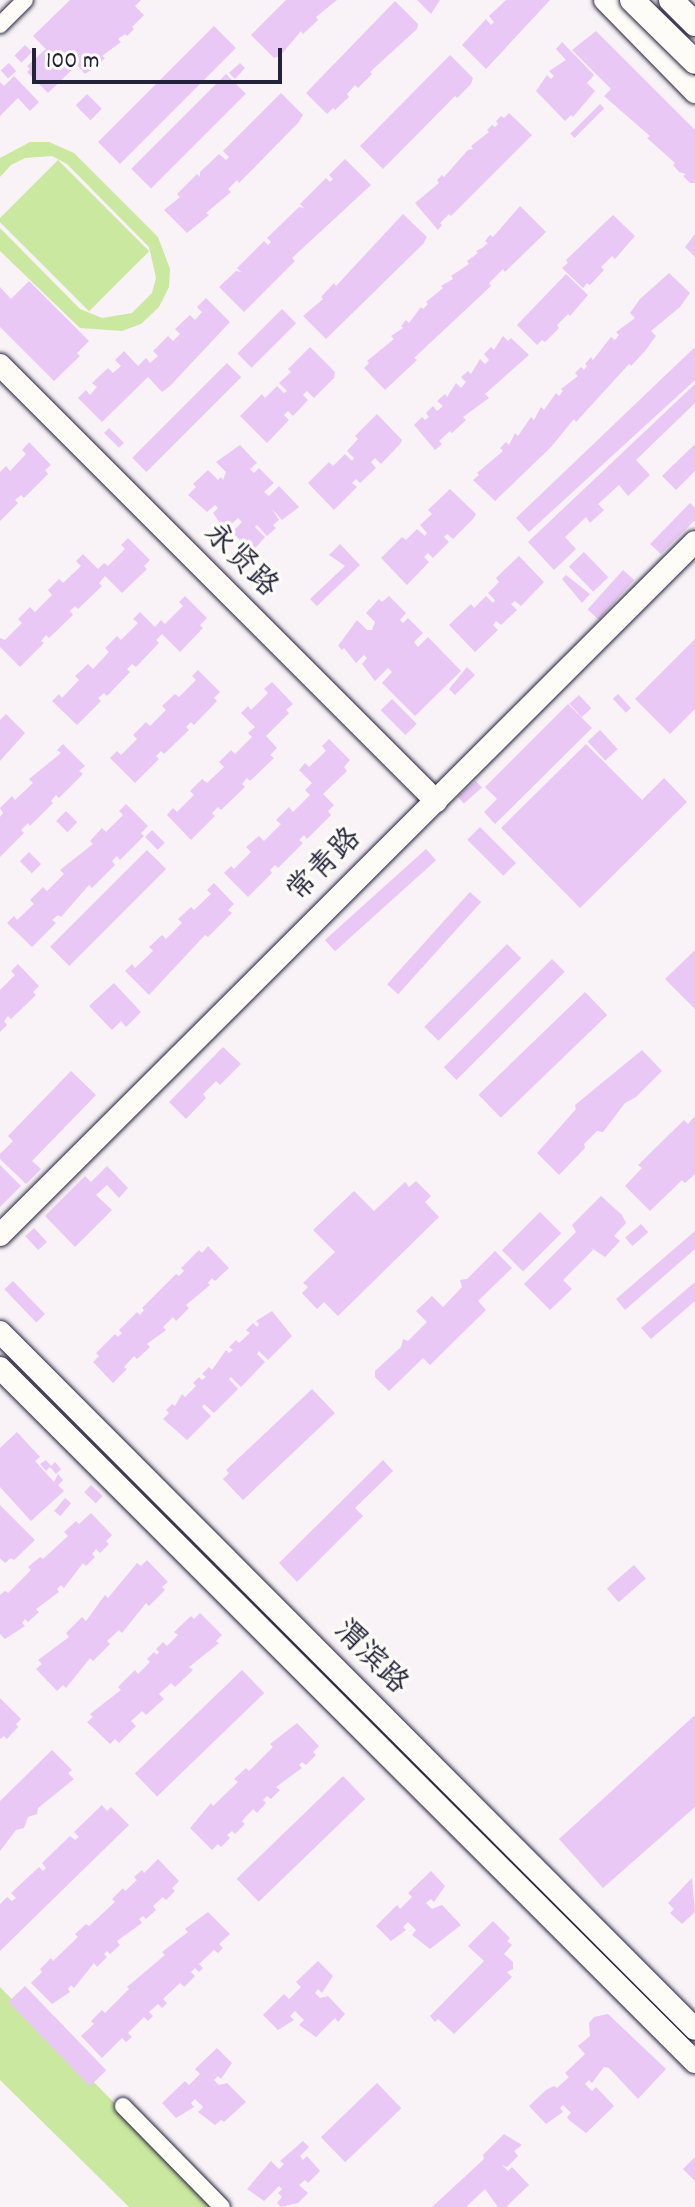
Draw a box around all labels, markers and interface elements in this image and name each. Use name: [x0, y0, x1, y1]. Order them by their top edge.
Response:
scale bar: [36, 32, 286, 82]
text: 100 m: [46, 45, 99, 79]
street label: 永贤路: [194, 517, 284, 607]
street label: 常青路: [281, 822, 371, 912]
street label: 渭滨路: [324, 1614, 414, 1704]

